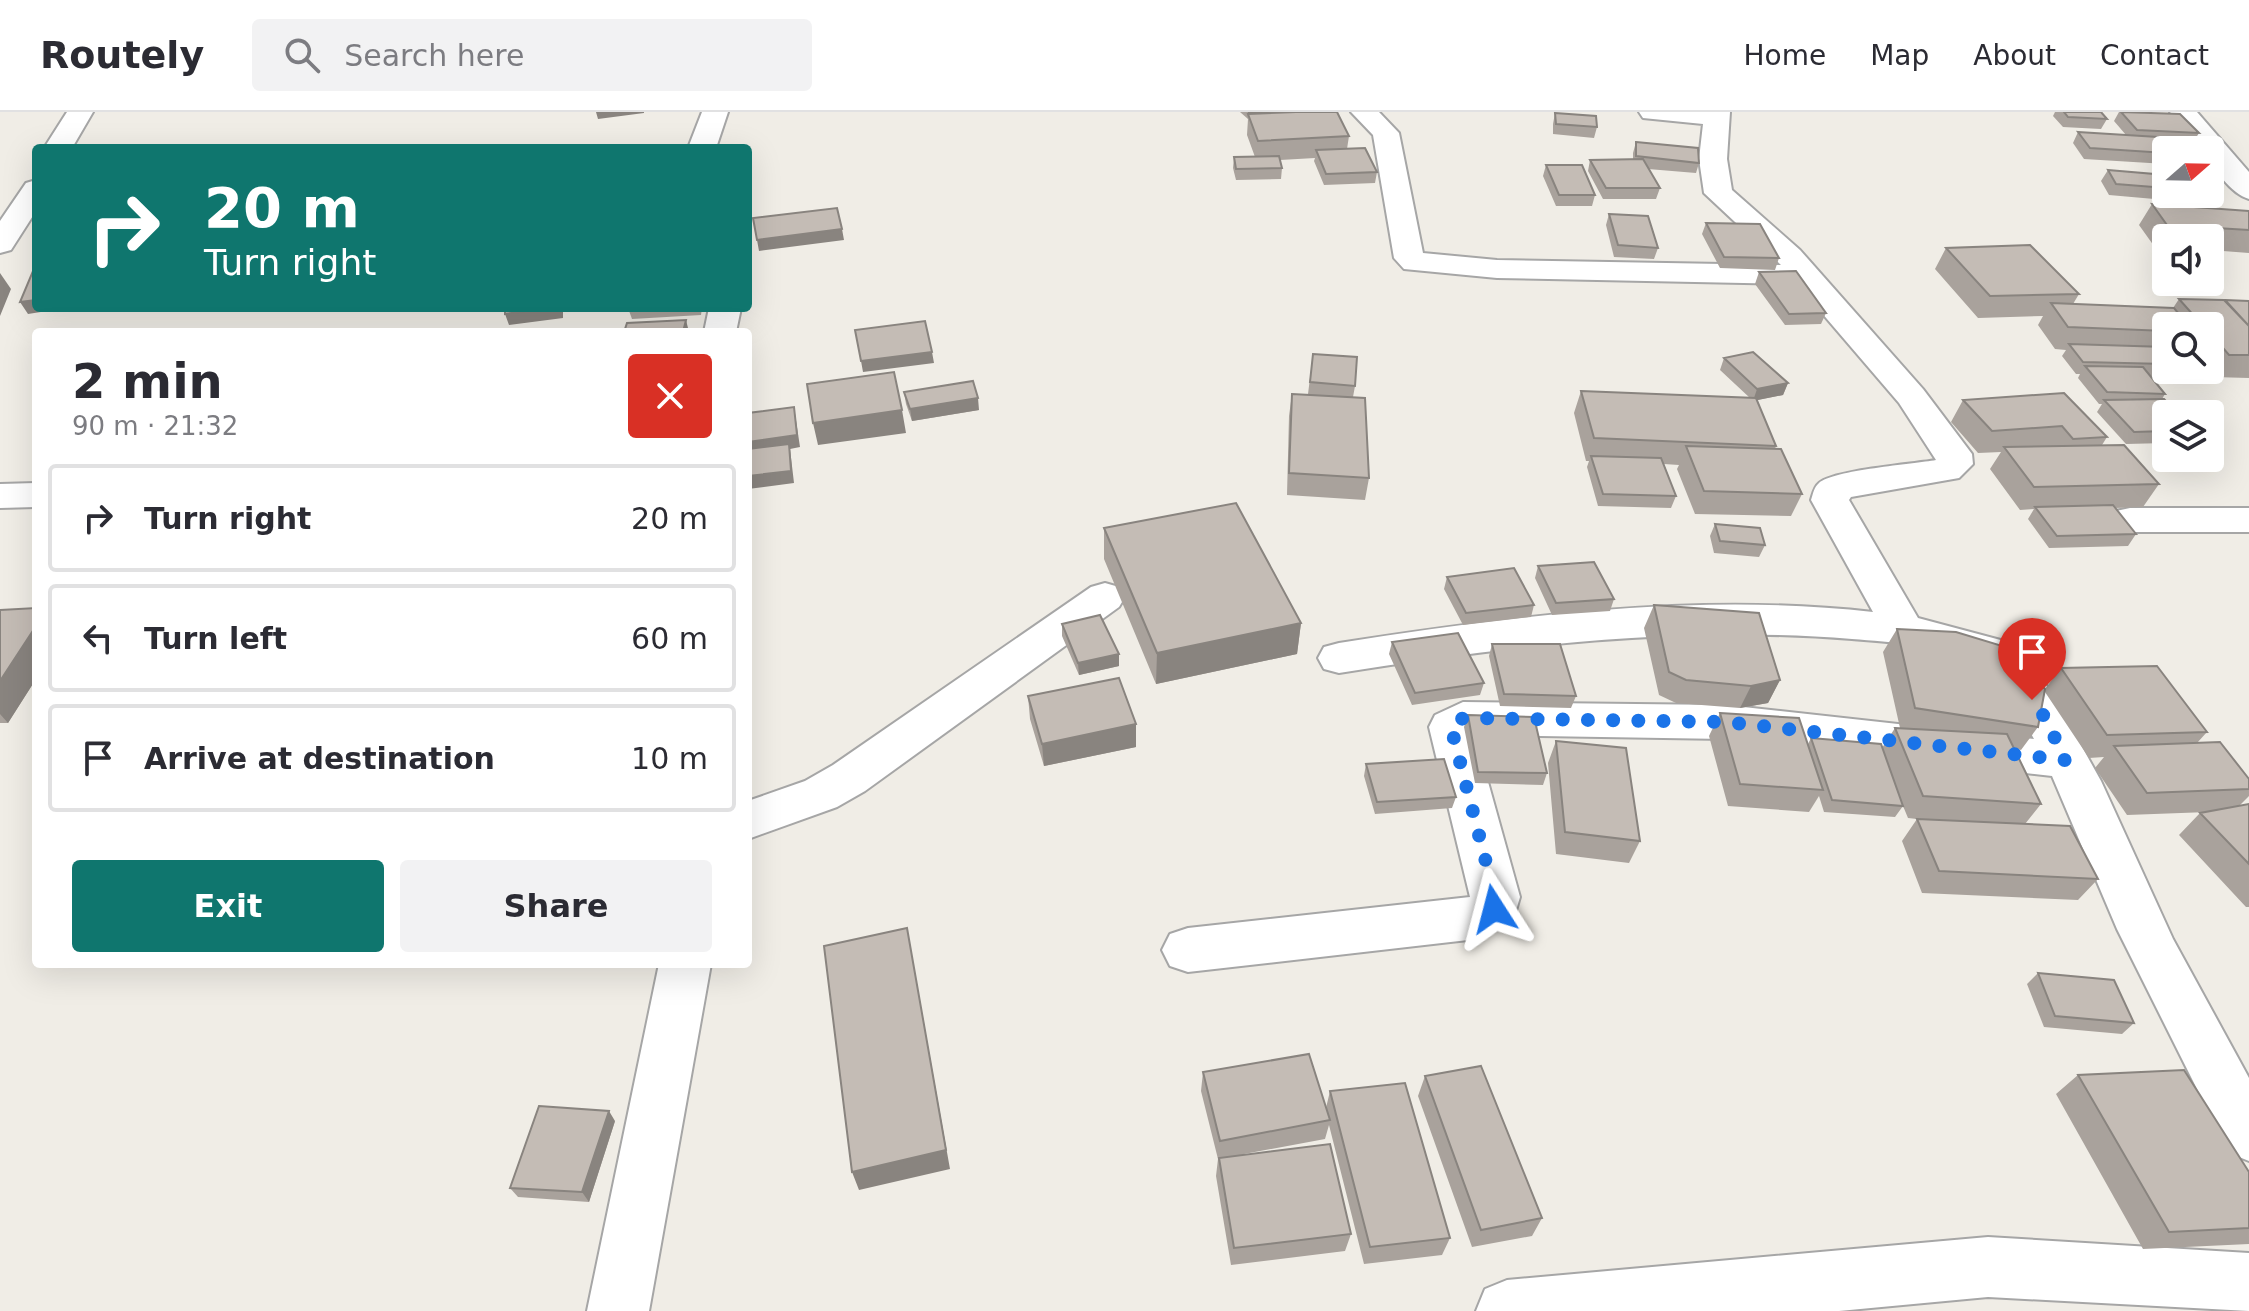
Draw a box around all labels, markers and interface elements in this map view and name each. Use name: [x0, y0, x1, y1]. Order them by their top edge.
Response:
search box: [252, 19, 812, 91]
text: Routely: [40, 33, 204, 77]
icon: search: [280, 33, 324, 77]
text: Search here: [344, 38, 524, 73]
text: Home: [1743, 39, 1826, 72]
text: Map: [1870, 39, 1929, 72]
text: About: [1973, 39, 2056, 72]
text: Contact: [2100, 39, 2209, 72]
north arrow: [2152, 136, 2224, 208]
map controls: [2152, 136, 2224, 472]
text: 20 m: [204, 175, 360, 240]
icon: right: [72, 176, 176, 280]
button: sound: [2152, 224, 2224, 296]
text: Turn right: [204, 242, 376, 283]
button: search: [2152, 312, 2224, 384]
text: 2 min: [72, 353, 223, 409]
button: close: [628, 354, 712, 438]
button: layers: [2152, 400, 2224, 472]
text: 90 m · 21:32: [72, 411, 238, 441]
icon: right: [76, 496, 120, 540]
text: Turn right: [144, 501, 311, 536]
text: 20 m: [631, 501, 708, 536]
icon: left: [76, 616, 120, 660]
pin: [1998, 618, 2066, 700]
text: Turn left: [144, 621, 287, 656]
text: 60 m: [631, 621, 708, 656]
icon: arrive: [2010, 630, 2054, 674]
icon: arrive: [76, 736, 120, 780]
text: Arrive at destination: [144, 741, 495, 776]
text: 10 m: [631, 741, 708, 776]
button: Exit: [72, 860, 384, 952]
button: Share: [400, 860, 712, 952]
position arrow: [1452, 867, 1536, 951]

